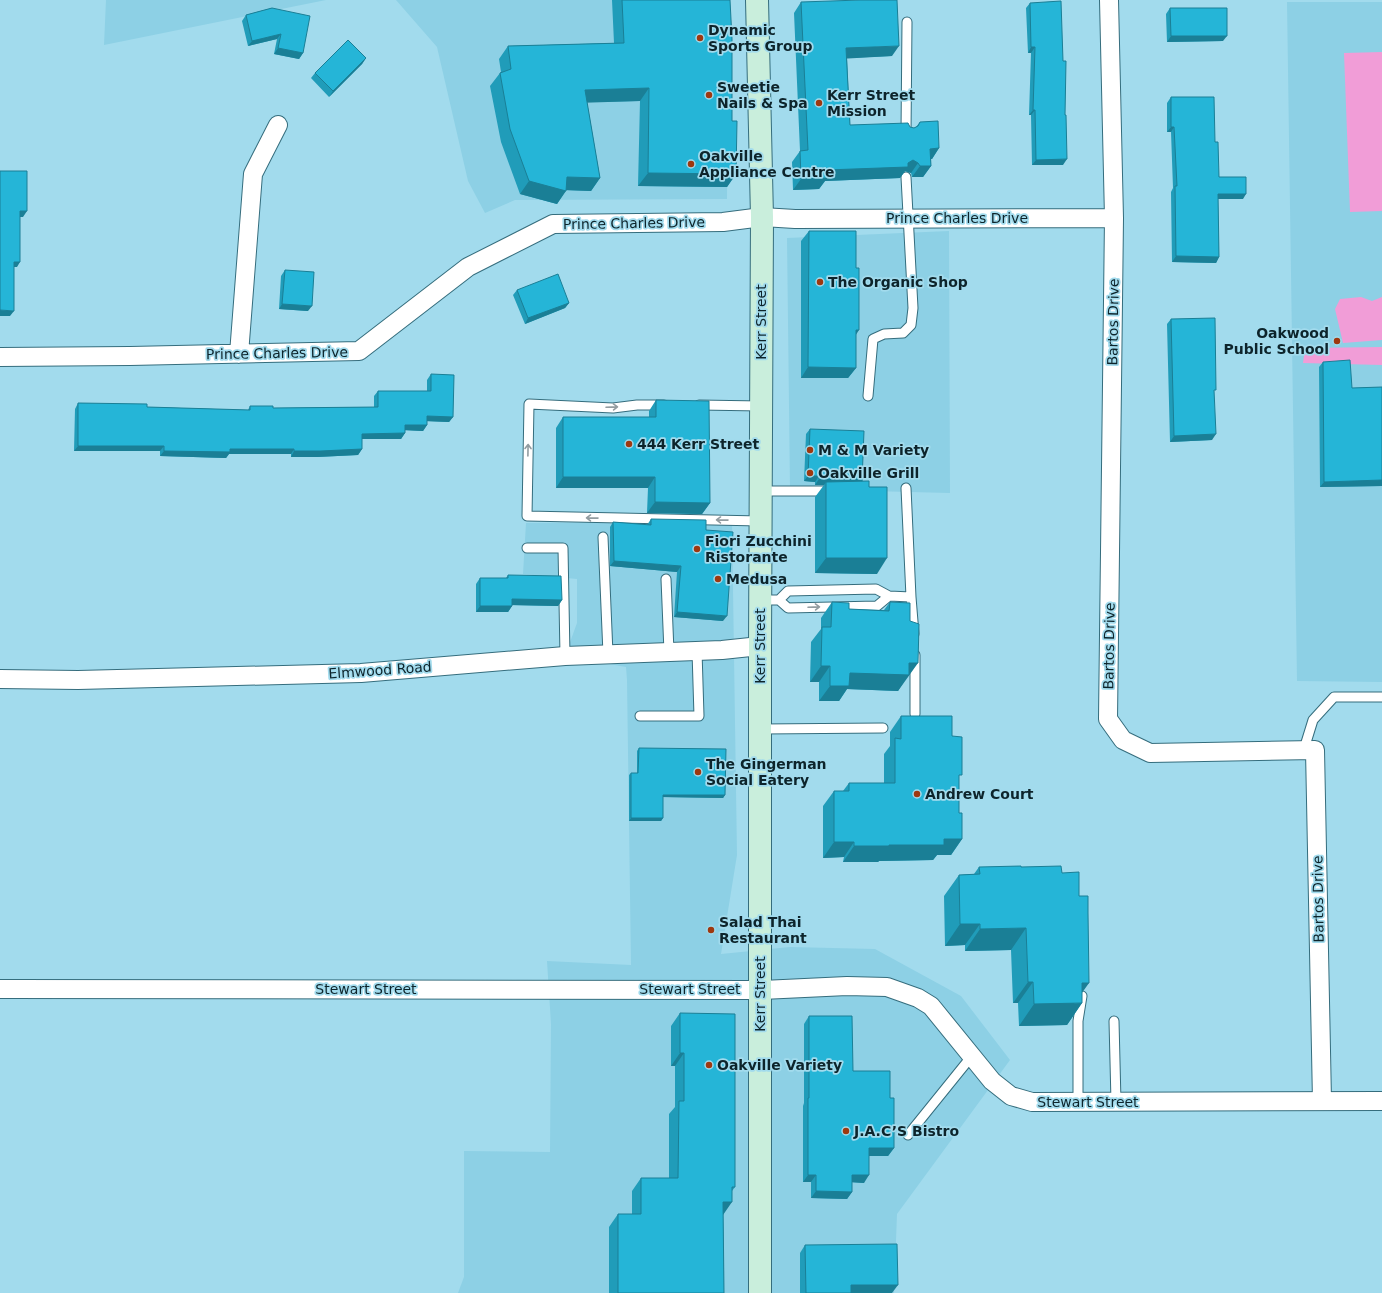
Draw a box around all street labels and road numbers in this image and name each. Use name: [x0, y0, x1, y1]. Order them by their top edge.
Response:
street label: Prince Charles Drive: [886, 210, 1028, 226]
street label: Prince Charles Drive: [563, 214, 705, 232]
street label: Bartos Drive: [1104, 278, 1122, 366]
street label: Kerr Street: [753, 284, 769, 360]
street label: Prince Charles Drive: [206, 344, 348, 362]
street label: Bartos Drive: [1100, 602, 1118, 690]
street label: Kerr Street: [752, 608, 768, 684]
street label: Elmwood Road: [328, 658, 432, 682]
street label: Bartos Drive: [1309, 855, 1327, 943]
street label: Kerr Street: [752, 956, 768, 1032]
street label: Stewart Street: [315, 981, 417, 997]
street label: Stewart Street: [639, 981, 741, 997]
street label: Stewart Street: [1037, 1094, 1139, 1110]

